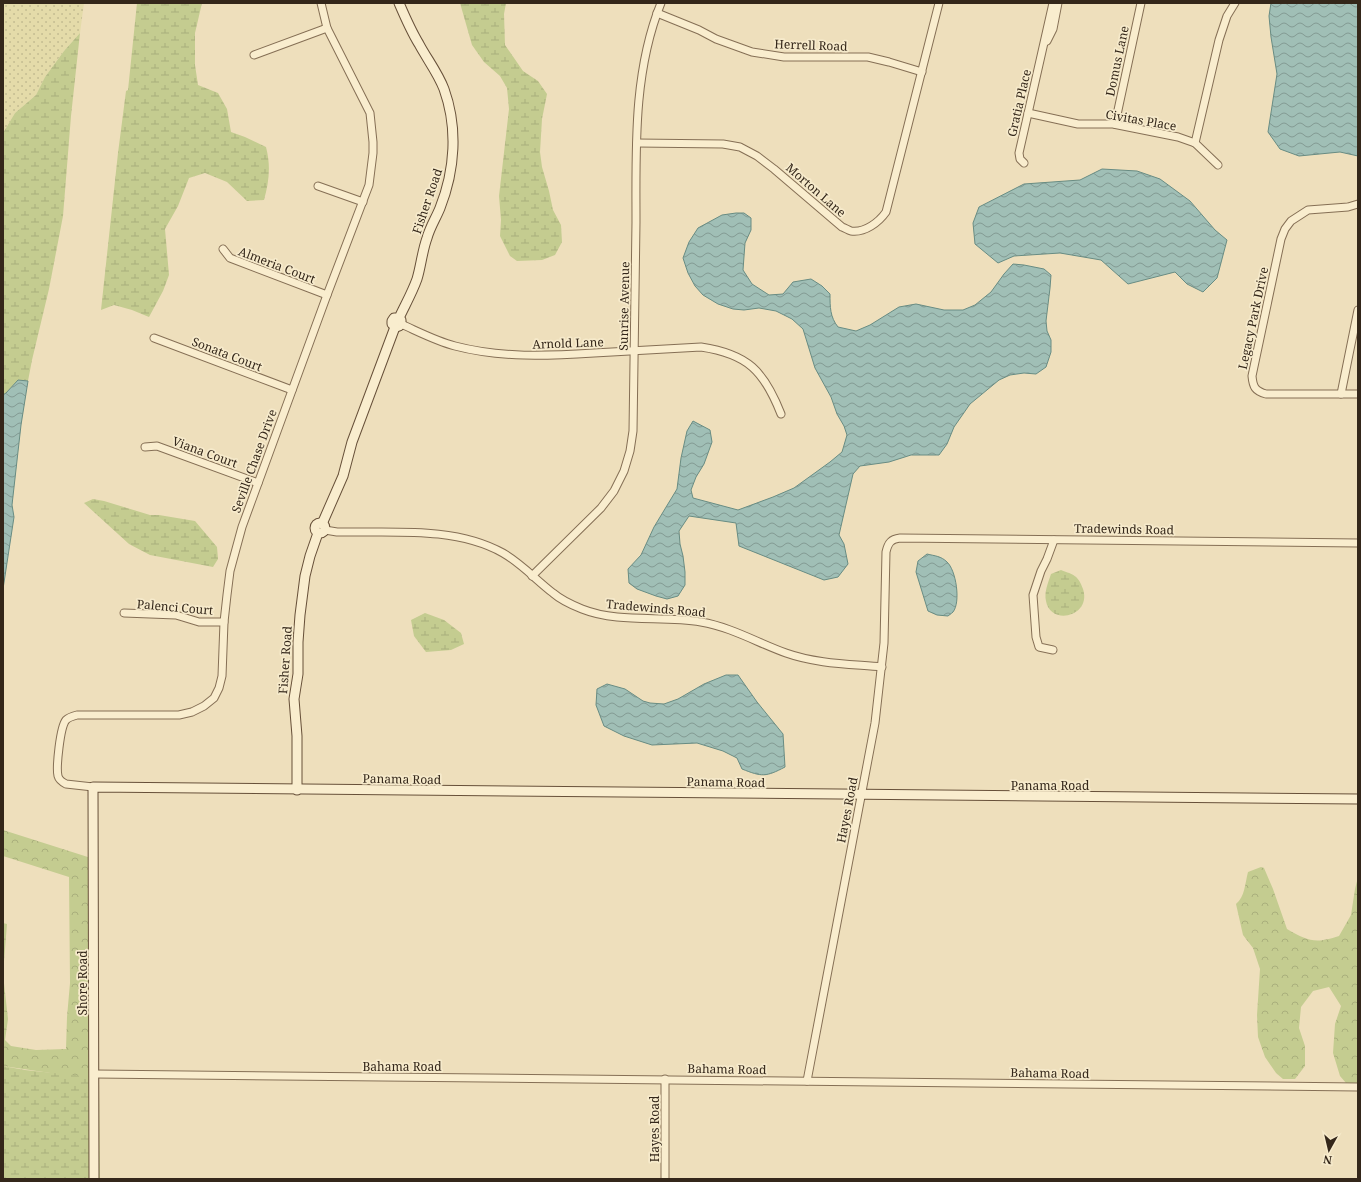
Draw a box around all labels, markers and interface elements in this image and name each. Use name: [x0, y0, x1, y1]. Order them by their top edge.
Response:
street label: Domus Lane: [1101, 24, 1133, 98]
street label: Herrell Road: [774, 35, 848, 55]
street label: Gratia Place: [1003, 68, 1035, 138]
street label: Civitas Place: [1104, 105, 1178, 135]
street label: Morton Lane: [782, 159, 850, 221]
street label: Fisher Road: [408, 165, 446, 236]
street label: Almeria Court: [236, 243, 318, 287]
street label: Sunrise Avenue: [615, 261, 633, 351]
street label: Legacy Park Drive: [1234, 265, 1272, 371]
street label: Sonata Court: [189, 333, 265, 375]
street label: Arnold Lane: [532, 333, 604, 353]
street label: Seville Chase Drive: [227, 407, 281, 515]
street label: Viana Court: [170, 432, 240, 472]
street label: Tradewinds Road: [1074, 520, 1175, 538]
street label: Palenci Court: [136, 595, 214, 619]
street label: Tradewinds Road: [605, 595, 707, 621]
street label: Fisher Road: [274, 625, 296, 695]
street label: Panama Road: [363, 770, 442, 788]
street label: Panama Road: [687, 773, 766, 791]
street label: Hayes Road: [832, 775, 862, 844]
street label: Panama Road: [1011, 777, 1090, 794]
street label: Shore Road: [74, 950, 91, 1016]
street label: Bahama Road: [362, 1058, 442, 1075]
street label: Bahama Road: [687, 1060, 767, 1078]
street label: Bahama Road: [1010, 1064, 1090, 1082]
street label: Hayes Road: [646, 1095, 663, 1162]
north arrow: [1309, 1130, 1349, 1170]
text: N: [1322, 1152, 1333, 1168]

